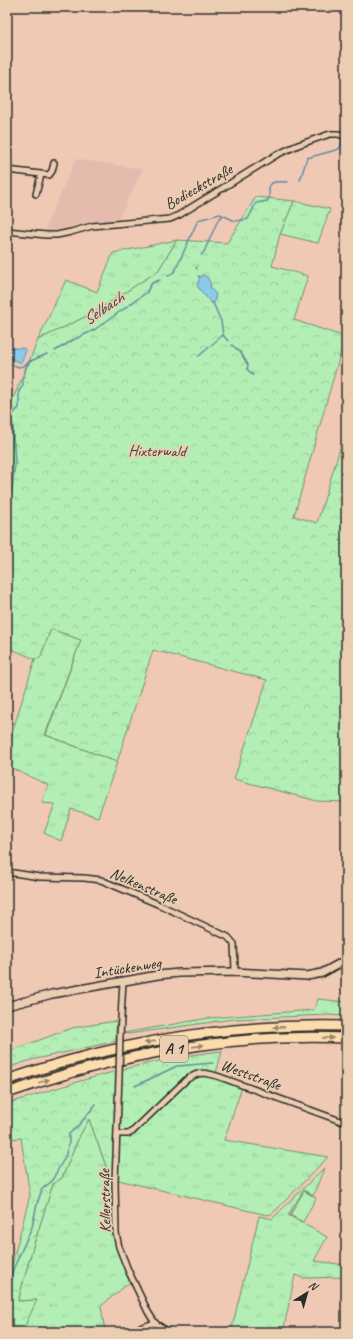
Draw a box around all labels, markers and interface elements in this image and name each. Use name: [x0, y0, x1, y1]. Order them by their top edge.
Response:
street label: Bodieckstraße: [161, 159, 238, 214]
water label: Selbach: [79, 287, 129, 330]
park label: Hixterwald: [128, 441, 189, 461]
street label: Nelkenstraße: [107, 863, 182, 910]
street label: Intückenweg: [92, 953, 163, 983]
one-way arrow: [273, 1023, 285, 1030]
one-way arrow: [322, 1035, 335, 1041]
road number: A 1: [160, 1036, 188, 1062]
one-way arrow: [144, 1039, 156, 1045]
one-way arrow: [192, 1043, 204, 1049]
street label: Weststraße: [218, 1055, 285, 1096]
one-way arrow: [38, 1078, 50, 1084]
street label: Kellerstraße: [94, 1167, 116, 1233]
north arrow: [287, 1273, 327, 1313]
text: N: [306, 1277, 322, 1294]

